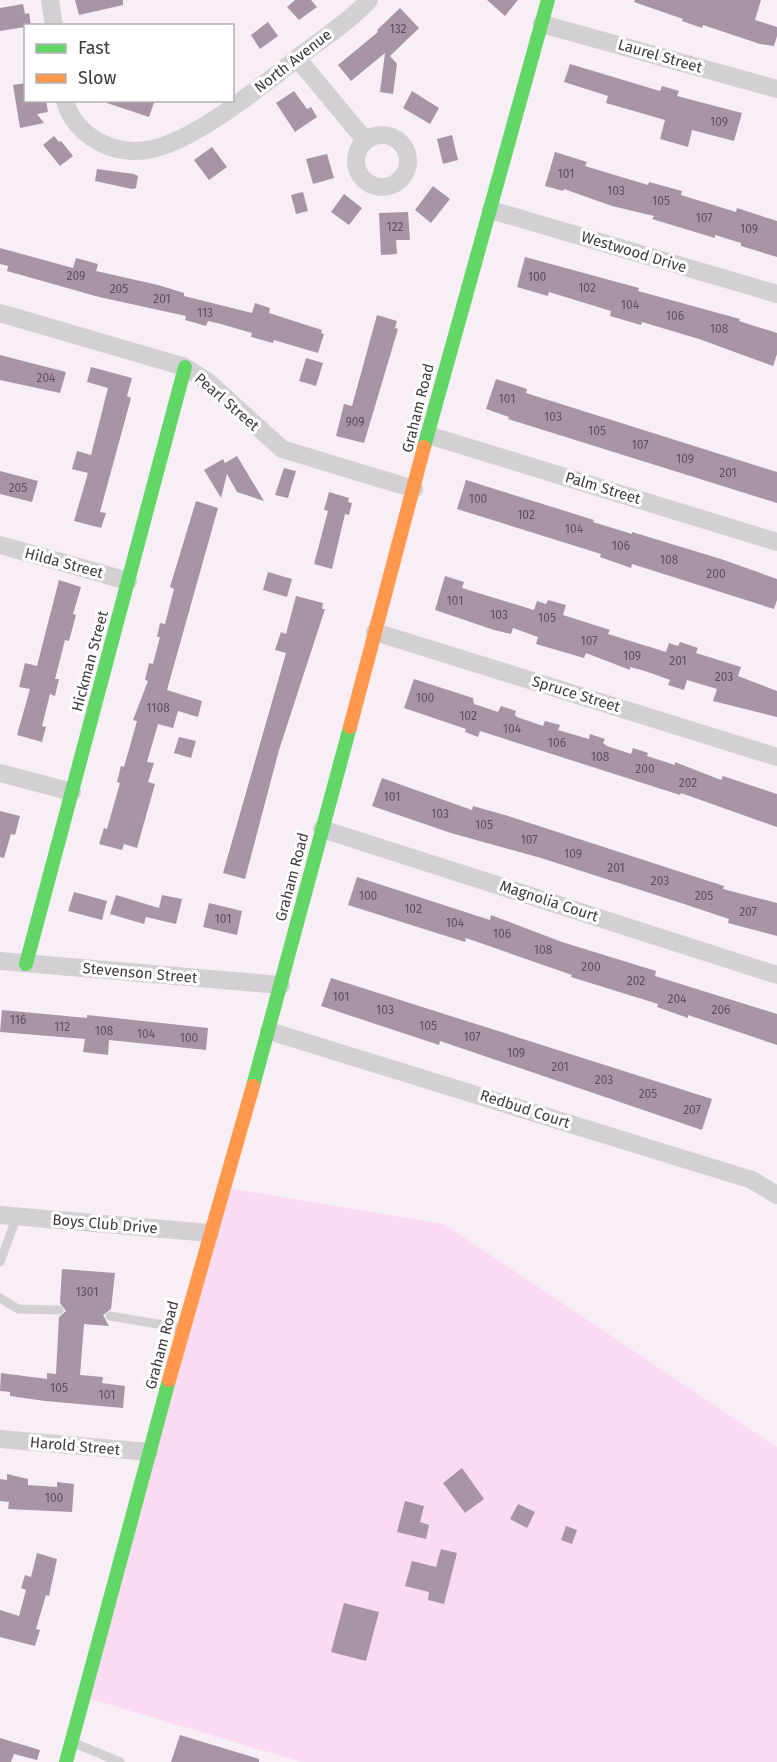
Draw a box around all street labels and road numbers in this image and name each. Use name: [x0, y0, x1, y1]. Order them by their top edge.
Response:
street label: North Avenue: [251, 25, 335, 97]
street label: Laurel Street: [616, 35, 705, 77]
street label: Westwood Drive: [579, 227, 689, 277]
street label: Graham Road: [398, 362, 438, 454]
street label: Pearl Street: [191, 369, 263, 435]
street label: Palm Street: [563, 468, 643, 508]
street label: Hilda Street: [23, 544, 106, 582]
street label: Hickman Street: [68, 608, 112, 713]
street label: Spruce Street: [530, 672, 623, 716]
street label: Graham Road: [271, 831, 313, 923]
street label: Magnolia Court: [497, 877, 601, 926]
street label: Stevenson Street: [82, 959, 199, 987]
street label: Redbud Court: [478, 1086, 573, 1132]
street label: Boys Club Drive: [52, 1210, 158, 1238]
street label: Graham Road: [141, 1299, 183, 1391]
street label: Harold Street: [29, 1433, 121, 1459]

